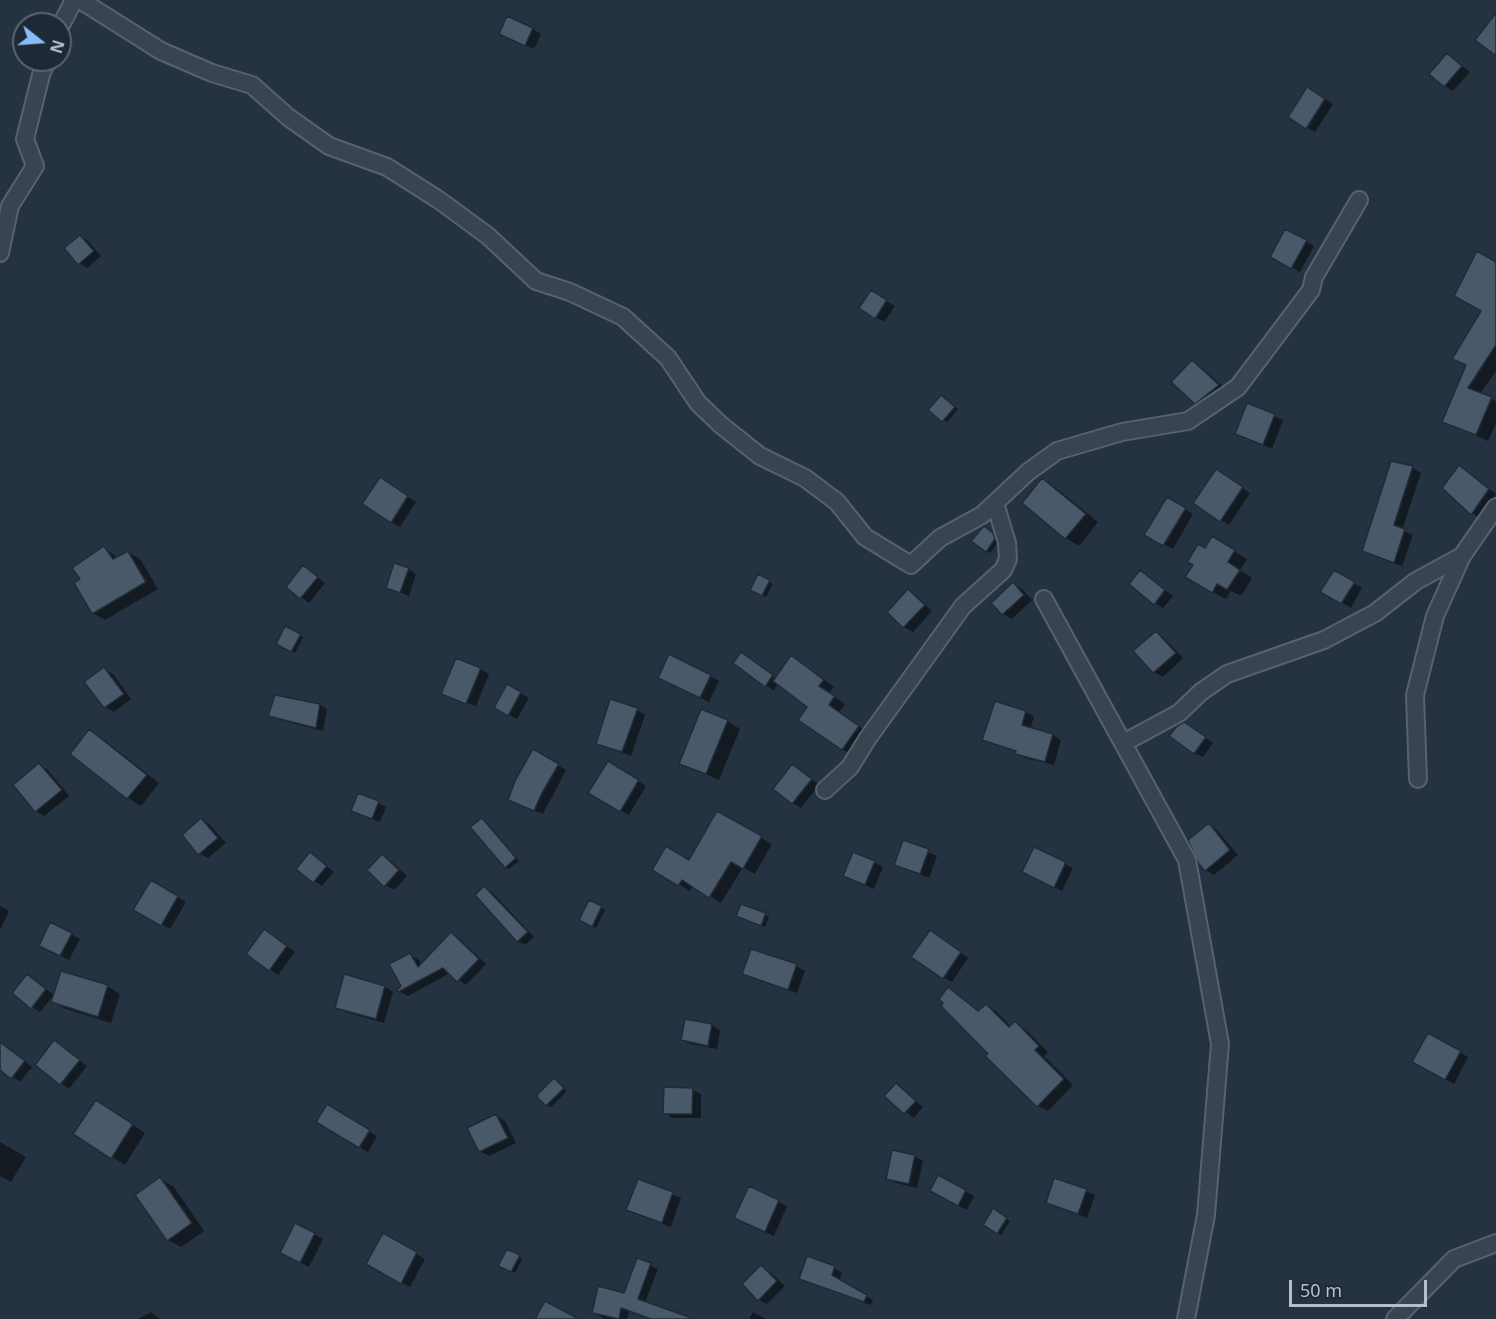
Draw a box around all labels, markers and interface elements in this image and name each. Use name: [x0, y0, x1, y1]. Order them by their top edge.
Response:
north arrow: [12, 12, 72, 72]
text: N: [45, 37, 70, 56]
scale bar: [1292, 1268, 1430, 1306]
text: 50 m: [1300, 1278, 1342, 1302]

